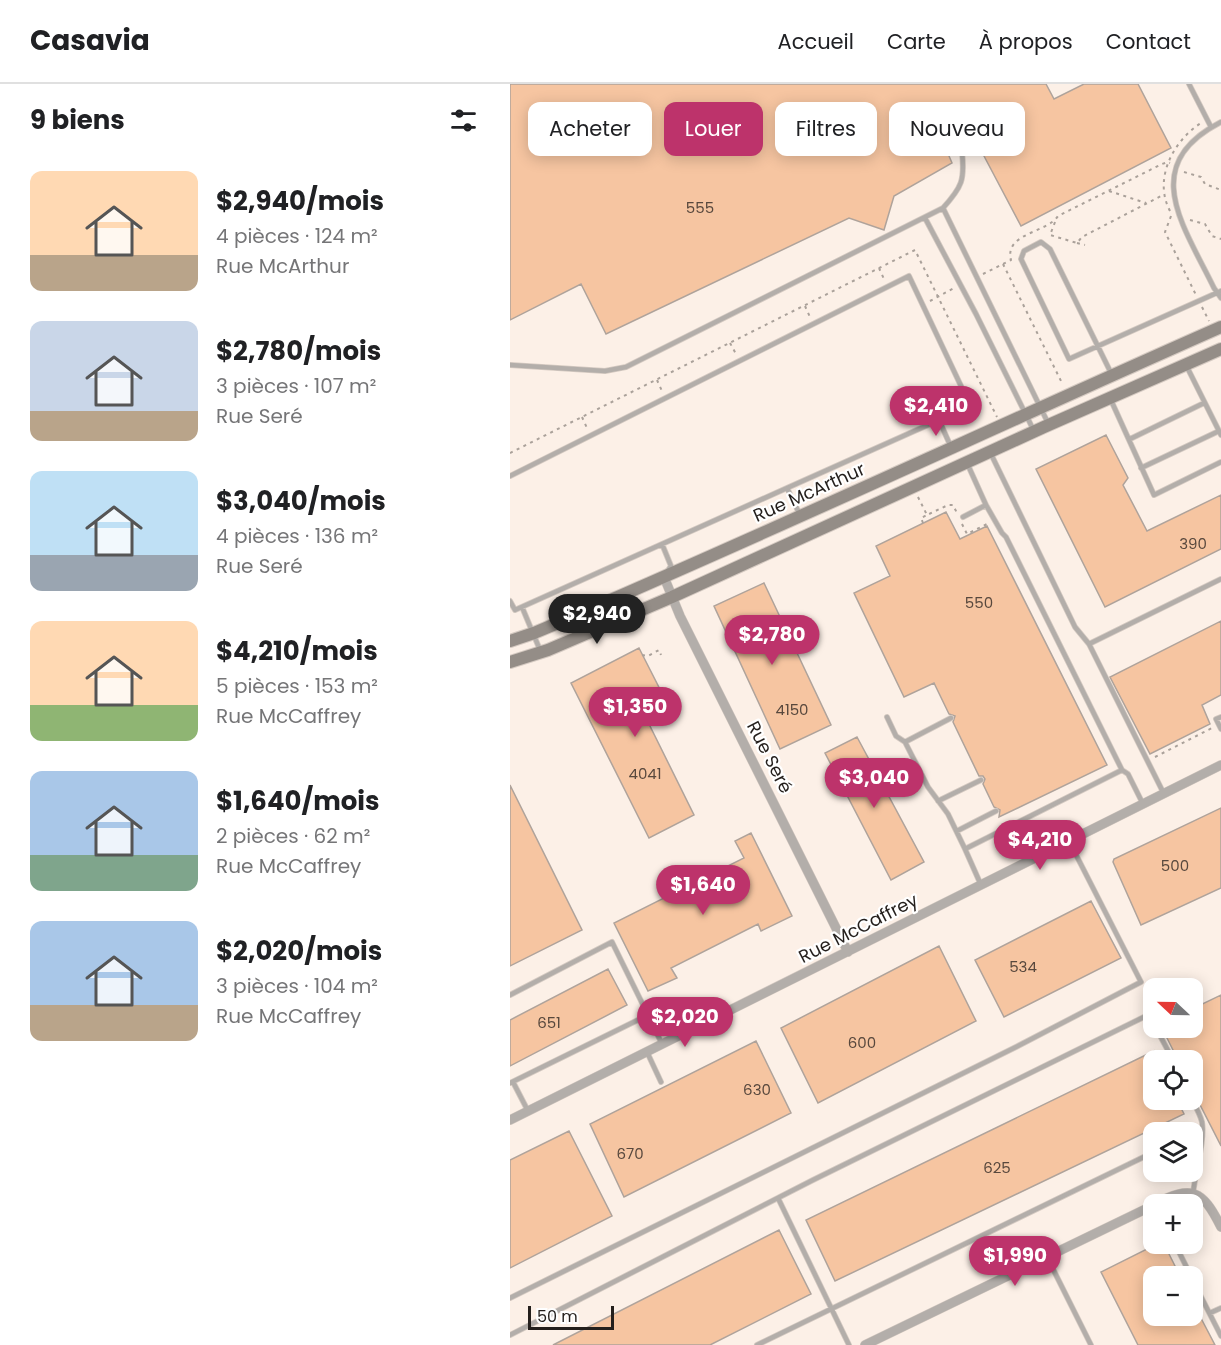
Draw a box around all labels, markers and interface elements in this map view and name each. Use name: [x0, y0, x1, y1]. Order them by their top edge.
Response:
text: Casavia: [30, 21, 150, 60]
text: Accueil: [777, 27, 854, 56]
text: Carte: [887, 27, 946, 56]
text: À propos: [979, 27, 1073, 56]
text: Contact: [1106, 27, 1191, 56]
text: 9 biens: [30, 102, 125, 138]
chip: Acheter: [528, 102, 652, 156]
chip: Louer: [664, 102, 763, 156]
chip: Filtres: [775, 102, 877, 156]
chip: Nouveau: [889, 102, 1025, 156]
icon: filters: [447, 104, 480, 137]
text: $2,940/mois: [216, 183, 384, 219]
icon: home: [78, 195, 150, 267]
house number: 555: [686, 197, 714, 218]
text: 4 pièces · 124 m²: [216, 222, 378, 250]
text: Rue McArthur: [216, 252, 349, 280]
text: $2,780/mois: [216, 333, 381, 369]
icon: home: [78, 345, 150, 417]
text: 3 pièces · 107 m²: [216, 372, 376, 400]
pin: $2,410: [887, 386, 985, 437]
text: $2,410: [904, 391, 968, 419]
text: Rue Seré: [216, 402, 303, 430]
street label: Rue McArthur: [749, 456, 869, 528]
text: $3,040/mois: [216, 483, 386, 519]
icon: home: [78, 495, 150, 567]
text: 4 pièces · 136 m²: [216, 522, 378, 550]
house number: 390: [1179, 533, 1207, 554]
text: Rue Seré: [216, 552, 303, 580]
house number: 550: [965, 592, 993, 613]
pin: $2,940: [548, 594, 646, 645]
text: $2,940: [562, 599, 632, 627]
pin: $2,780: [723, 615, 821, 666]
text: $2,780: [738, 620, 806, 648]
text: $4,210/mois: [216, 633, 378, 669]
icon: home: [78, 645, 150, 717]
text: 5 pièces · 153 m²: [216, 672, 378, 700]
pin: $1,350: [586, 687, 684, 738]
text: $1,350: [603, 692, 667, 720]
house number: 4150: [775, 699, 809, 720]
text: Rue McCaffrey: [216, 702, 361, 730]
street label: Rue Seré: [741, 717, 799, 797]
pin: $3,040: [825, 758, 923, 809]
house number: 4041: [628, 763, 662, 784]
text: $3,040: [839, 763, 909, 791]
text: $1,640/mois: [216, 783, 380, 819]
icon: home: [78, 795, 150, 867]
pin: $4,210: [991, 820, 1089, 871]
text: 2 pièces · 62 m²: [216, 822, 370, 850]
text: $4,210: [1008, 825, 1072, 853]
text: Rue McCaffrey: [216, 852, 361, 880]
house number: 500: [1161, 855, 1189, 876]
pin: $1,640: [654, 865, 752, 916]
text: $1,640: [670, 870, 736, 898]
street label: Rue McCaffrey: [794, 887, 922, 969]
text: $2,020/mois: [216, 933, 382, 969]
icon: home: [78, 945, 150, 1017]
house number: 534: [1009, 956, 1037, 977]
text: 3 pièces · 104 m²: [216, 972, 378, 1000]
north arrow: [1143, 978, 1203, 1038]
map controls: [1143, 978, 1203, 1326]
pin: $2,020: [636, 997, 734, 1048]
text: Rue McCaffrey: [216, 1002, 361, 1030]
text: $2,020: [651, 1002, 719, 1030]
house number: 651: [537, 1012, 561, 1033]
house number: 600: [848, 1032, 876, 1053]
button: locate: [1143, 1050, 1203, 1110]
house number: 630: [743, 1079, 771, 1100]
button: layers: [1143, 1122, 1203, 1182]
house number: 670: [616, 1143, 644, 1164]
house number: 625: [983, 1157, 1011, 1178]
button: +: [1143, 1194, 1203, 1254]
pin: $1,990: [966, 1236, 1064, 1287]
text: $1,990: [983, 1241, 1047, 1269]
button: −: [1143, 1266, 1203, 1326]
scale bar: [528, 1303, 614, 1330]
text: 50 m: [537, 1305, 578, 1328]

